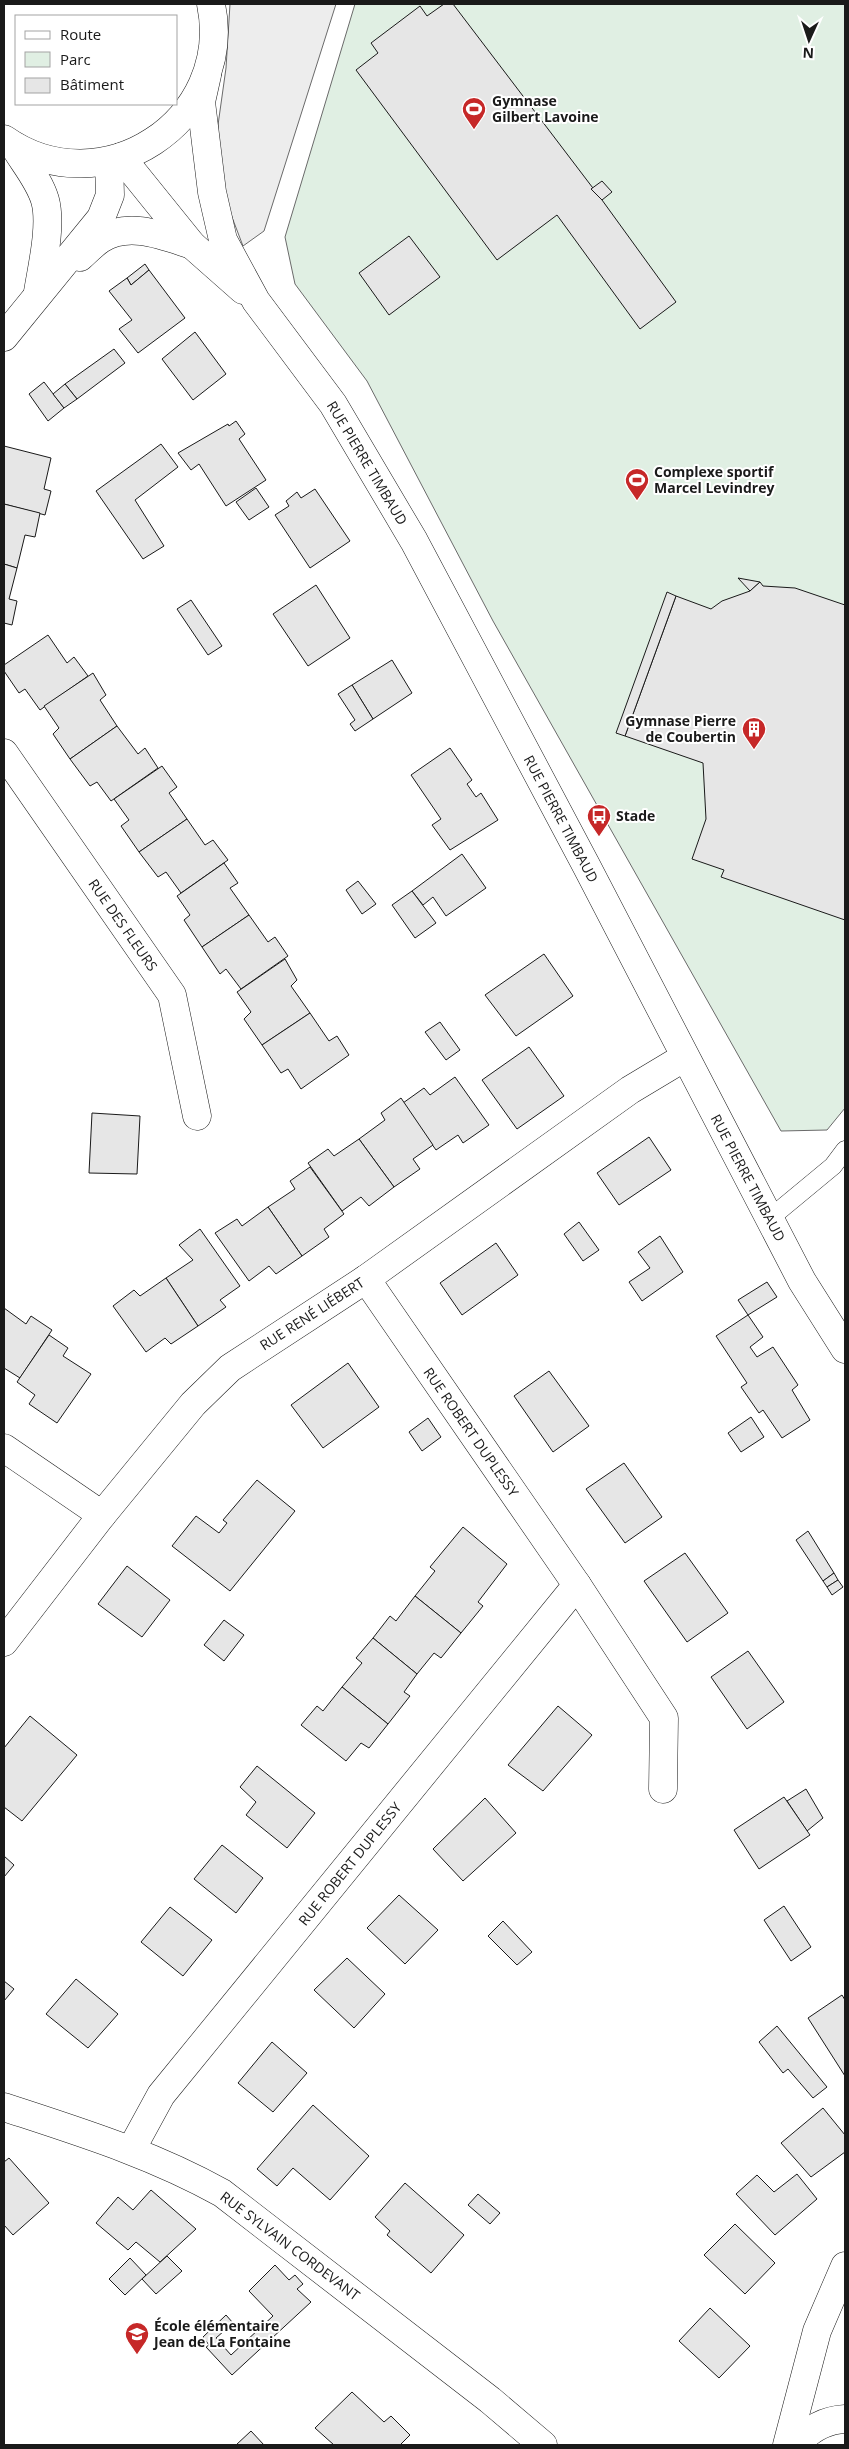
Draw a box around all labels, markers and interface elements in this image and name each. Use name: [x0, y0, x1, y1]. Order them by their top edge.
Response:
legend: [15, 15, 178, 105]
north arrow: [784, 15, 834, 65]
text: Route: [60, 24, 101, 44]
text: N: [802, 44, 814, 63]
text: Parc: [60, 49, 91, 69]
text: Bâtiment: [60, 74, 124, 94]
place label: Gymnase Gilbert Lavoine: [492, 91, 599, 126]
sports icon: Gymnase Gilbert Lavoine: [461, 96, 487, 130]
street label: RUE PIERRE TIMBAUD: [323, 397, 412, 528]
place label: Complexe sportif Marcel Levindrey: [654, 462, 775, 497]
sports icon: Complexe sportif Marcel Levindrey: [624, 467, 650, 501]
place label: Gymnase Pierre de Coubertin: [625, 711, 736, 746]
building icon: Gymnase Pierre de Coubertin: [741, 716, 767, 750]
street label: RUE PIERRE TIMBAUD: [520, 752, 603, 886]
bus stop icon: Stade: [586, 803, 612, 837]
place label: Stade: [616, 806, 655, 825]
street label: RUE DES FLEURS: [85, 875, 162, 975]
street label: RUE PIERRE TIMBAUD: [707, 1111, 790, 1245]
street label: RUE RENÉ LIÉBERT: [256, 1273, 368, 1354]
street label: RUE ROBERT DUPLESSY: [420, 1363, 523, 1500]
street label: RUE ROBERT DUPLESSY: [294, 1798, 405, 1929]
street label: RUE SYLVAIN CORDEVANT: [217, 2187, 364, 2305]
place label: École élémentaire Jean de La Fontaine: [152, 2316, 291, 2351]
school or university icon: École élémentaire Jean de La Fontaine: [124, 2321, 150, 2355]

